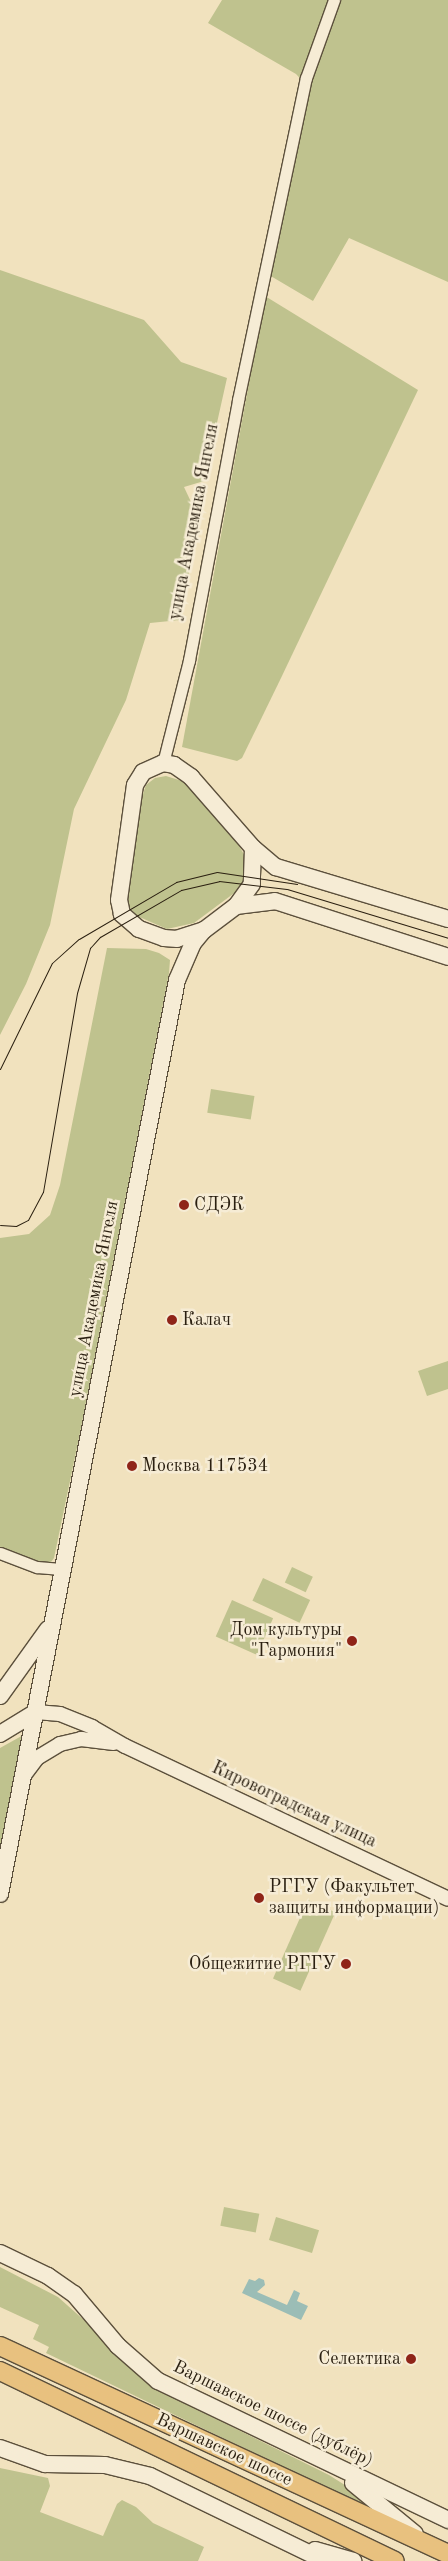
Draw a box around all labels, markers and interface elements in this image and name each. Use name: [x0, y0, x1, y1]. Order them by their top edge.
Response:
street label: улица Академика Янгеля: [164, 422, 224, 622]
place label: СДЭК: [194, 1194, 244, 1216]
street label: улица Академика Янгеля: [64, 1199, 124, 1399]
marker: СДЭК: [178, 1199, 190, 1211]
place label: Калач: [182, 1309, 231, 1331]
marker: Калач: [166, 1314, 178, 1326]
place label: Москва 117534: [142, 1455, 268, 1477]
marker: Москва 117534: [126, 1460, 138, 1472]
place label: Дом культуры "Гармония": [230, 1620, 342, 1662]
marker: Дом культуры "Гармония": [346, 1635, 358, 1647]
street label: Кировоградская улица: [208, 1757, 380, 1853]
place label: РГГУ (Факультет защиты информации): [269, 1877, 439, 1920]
marker: РГГУ (Факультет защиты информации): [253, 1892, 265, 1904]
place label: Общежитие РГГУ: [189, 1953, 336, 1975]
marker: Общежитие РГГУ: [340, 1958, 352, 1970]
place label: Селектика: [318, 2348, 401, 2370]
marker: Селектика: [405, 2353, 417, 2365]
street label: Варшавское шоссе (дублёр): [169, 2356, 377, 2472]
street label: Варшавское шоссе: [153, 2409, 295, 2491]

